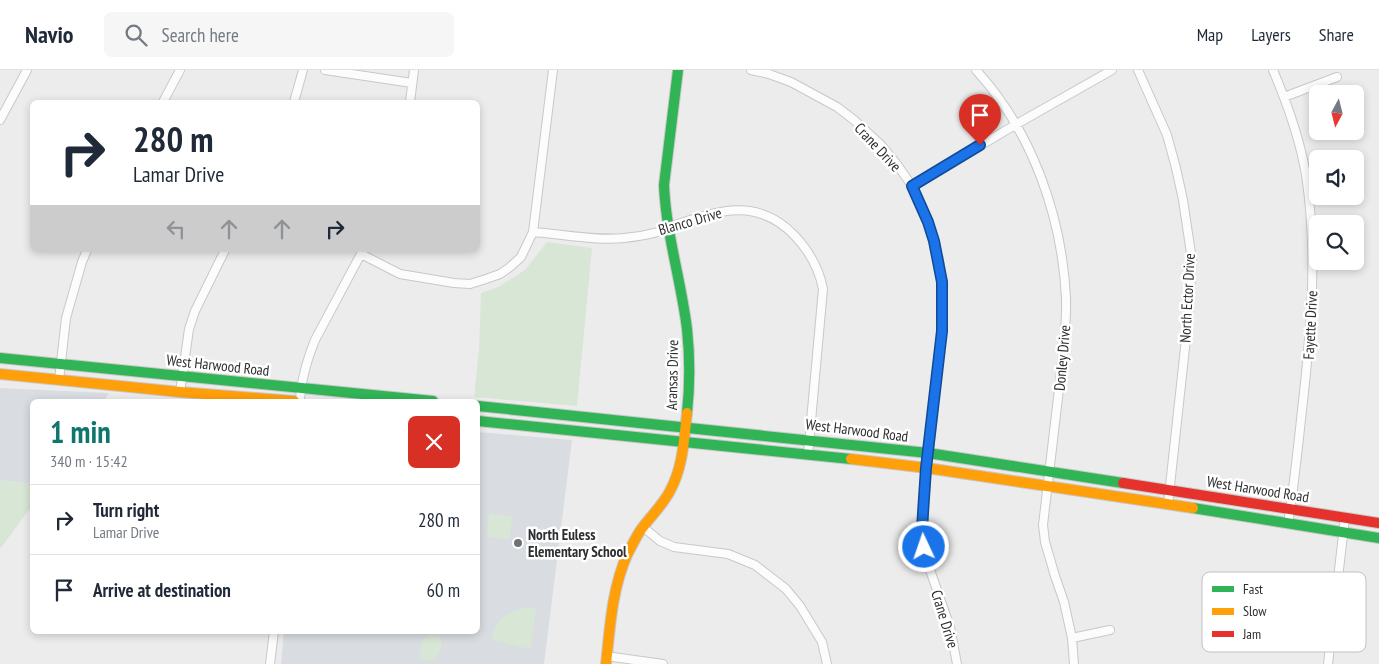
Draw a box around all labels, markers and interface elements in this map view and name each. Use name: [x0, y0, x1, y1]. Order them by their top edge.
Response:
search box: [104, 12, 454, 57]
text: Navio: [25, 19, 74, 50]
icon: search: [122, 21, 150, 49]
text: Search here: [162, 23, 239, 47]
text: Map: [1197, 23, 1223, 46]
text: Layers: [1251, 23, 1291, 46]
text: Share: [1319, 23, 1354, 46]
north arrow: [1309, 85, 1364, 140]
map controls: [1309, 85, 1364, 270]
pin: [959, 94, 1001, 145]
icon: arrive: [966, 101, 994, 129]
text: 280 m: [133, 116, 214, 162]
street label: Crane Drive: [851, 119, 905, 175]
icon: right: [50, 120, 115, 185]
button: sound: [1309, 150, 1364, 205]
text: Lamar Drive: [133, 160, 224, 188]
street label: Blanco Drive: [656, 203, 724, 239]
icon: left: [162, 215, 190, 243]
icon: ahead: [215, 215, 243, 243]
icon: ahead: [268, 215, 296, 243]
icon: right: [321, 215, 349, 243]
button: search: [1309, 215, 1364, 270]
street label: North Ector Drive: [1175, 253, 1199, 343]
street label: Fayette Drive: [1299, 290, 1321, 360]
street label: Donley Drive: [1050, 324, 1074, 392]
street label: Aransas Drive: [662, 340, 682, 410]
street label: West Harwood Road: [166, 350, 270, 380]
text: 1 min: [50, 412, 111, 451]
street label: West Harwood Road: [805, 414, 909, 446]
button: close: [408, 416, 460, 468]
text: 340 m · 15:42: [50, 451, 128, 471]
street label: West Harwood Road: [1206, 472, 1310, 506]
text: Turn right: [93, 498, 159, 522]
icon: right: [50, 506, 78, 534]
text: 280 m: [418, 508, 460, 532]
position arrow: [897, 520, 949, 572]
text: Lamar Drive: [93, 522, 159, 542]
place label: North Euless Elementary School: [528, 525, 627, 561]
marker: North Euless Elementary School: [512, 537, 524, 549]
legend: [1202, 572, 1366, 652]
icon: arrive: [50, 576, 78, 604]
text: Arrive at destination: [93, 578, 231, 602]
text: 60 m: [427, 578, 460, 602]
text: Fast: [1243, 580, 1263, 598]
street label: Crane Drive: [927, 588, 963, 650]
text: Slow: [1243, 602, 1267, 620]
text: Jam: [1242, 625, 1261, 643]

